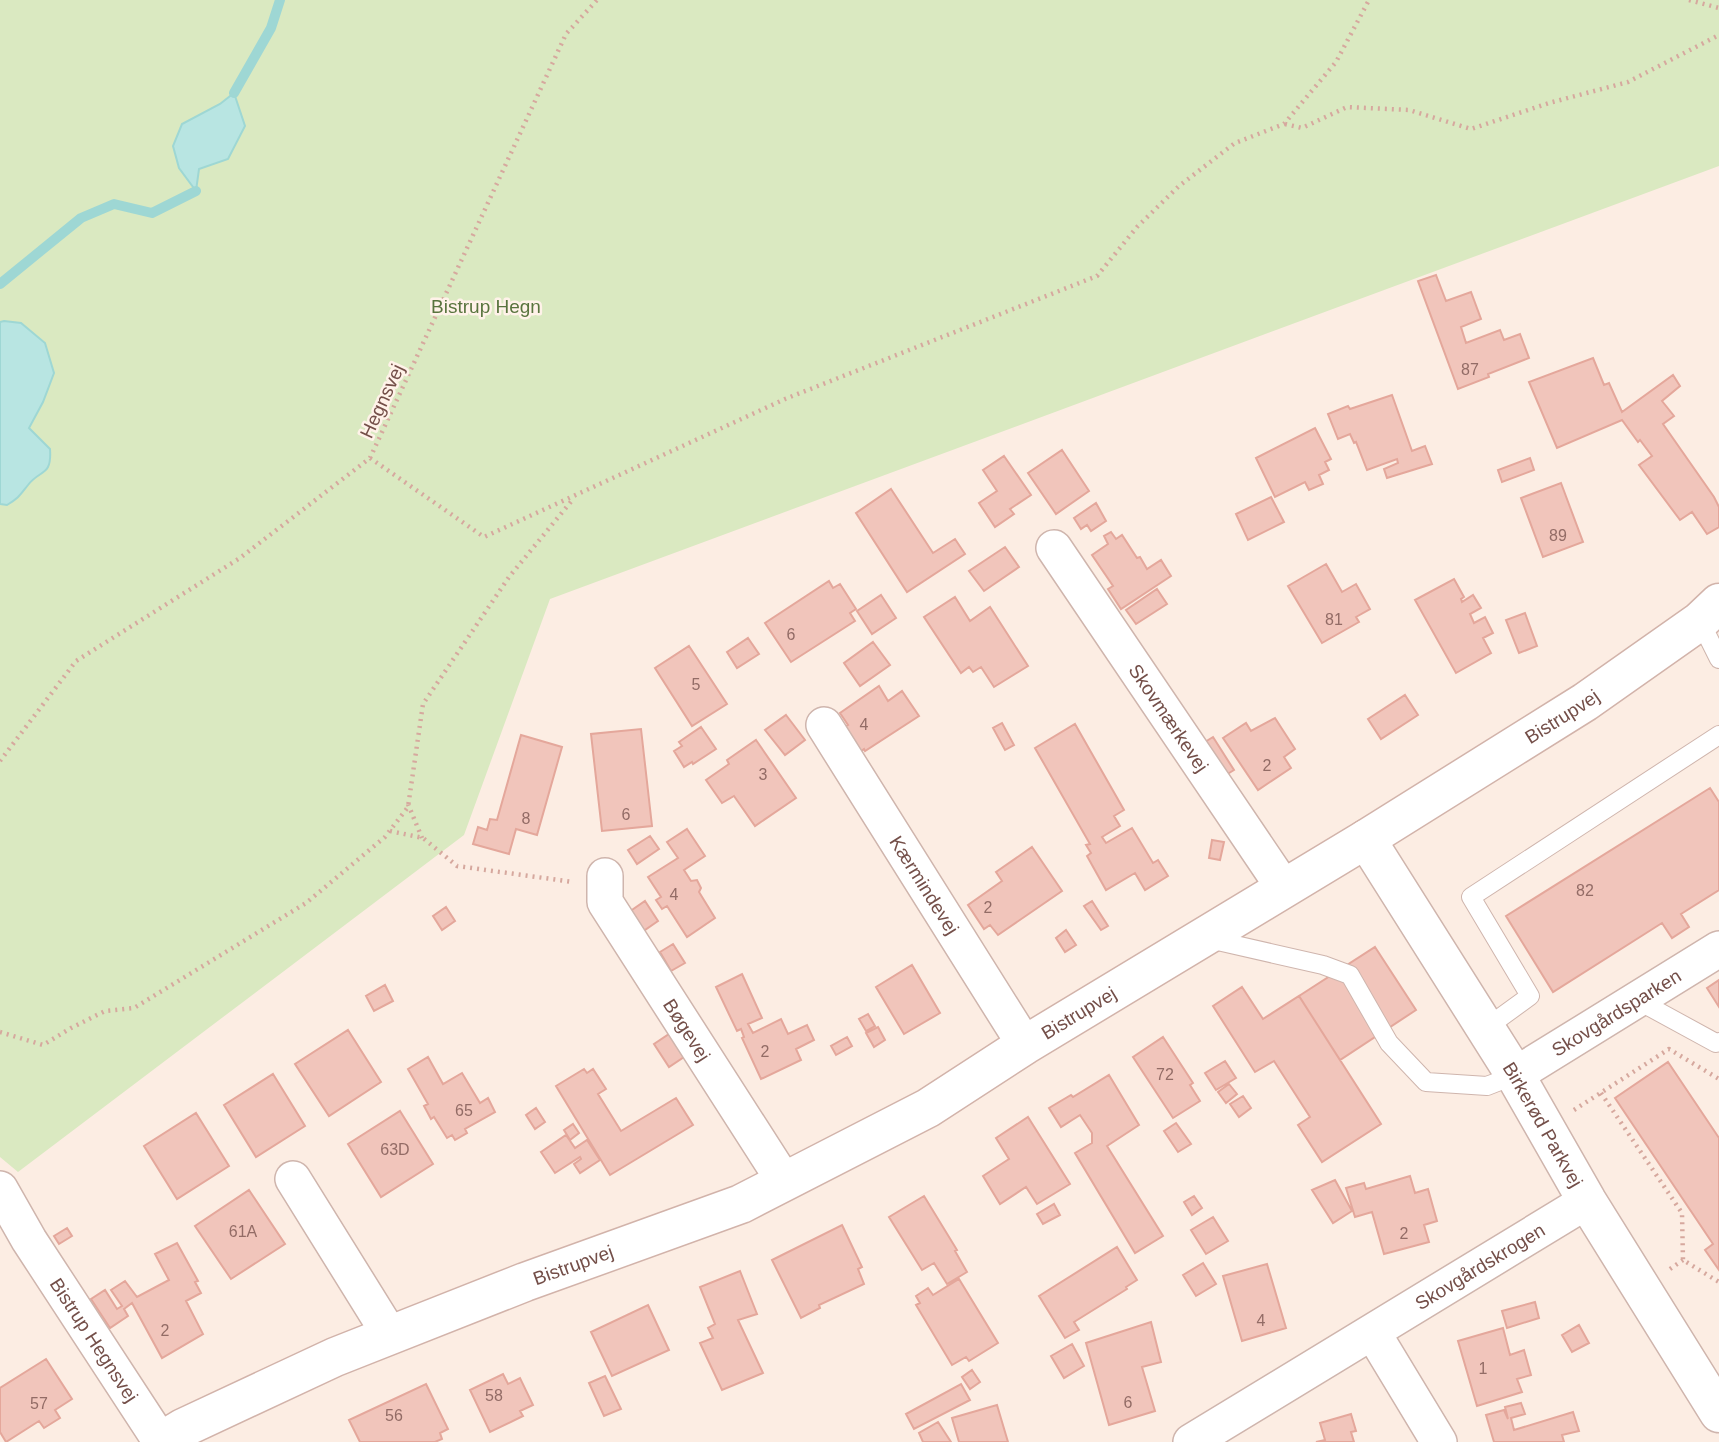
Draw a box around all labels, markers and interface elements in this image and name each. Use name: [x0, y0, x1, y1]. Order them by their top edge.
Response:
park label: Bistrup Hegn: [431, 296, 541, 317]
street label: Hegnsvej: [356, 361, 408, 441]
house number: 87: [1461, 361, 1479, 378]
house number: 89: [1549, 527, 1567, 544]
house number: 81: [1325, 611, 1343, 628]
house number: 6: [787, 626, 796, 643]
street label: Skovmærkevej: [1125, 660, 1213, 776]
house number: 5: [692, 676, 701, 693]
street label: Bistrupvej: [1521, 685, 1603, 747]
house number: 4: [860, 716, 869, 733]
house number: 2: [1263, 757, 1272, 774]
house number: 3: [759, 766, 768, 783]
house number: 6: [622, 806, 631, 823]
house number: 8: [522, 810, 531, 827]
street label: Kærmindevej: [886, 832, 963, 938]
house number: 82: [1576, 882, 1594, 899]
house number: 4: [670, 886, 679, 903]
house number: 2: [984, 899, 993, 916]
street label: Skovgårdsparken: [1548, 965, 1685, 1060]
street label: Bistrupvej: [1037, 982, 1120, 1043]
street label: Bøgevej: [659, 995, 715, 1065]
house number: 2: [761, 1043, 770, 1060]
street label: Birkerød Parkvej: [1499, 1058, 1587, 1191]
house number: 72: [1156, 1066, 1174, 1083]
house number: 65: [455, 1102, 473, 1119]
house number: 63D: [380, 1141, 410, 1158]
street label: Skovgårdskrogen: [1411, 1219, 1548, 1314]
house number: 61A: [229, 1223, 258, 1240]
house number: 2: [1400, 1225, 1409, 1242]
street label: Bistrupvej: [530, 1241, 616, 1289]
street label: Bistrup Hegnsvej: [46, 1274, 142, 1406]
house number: 4: [1257, 1312, 1266, 1329]
house number: 2: [161, 1322, 170, 1339]
house number: 1: [1479, 1360, 1488, 1377]
house number: 58: [485, 1387, 503, 1404]
house number: 6: [1124, 1394, 1133, 1411]
house number: 57: [30, 1395, 48, 1412]
house number: 56: [385, 1407, 403, 1424]

